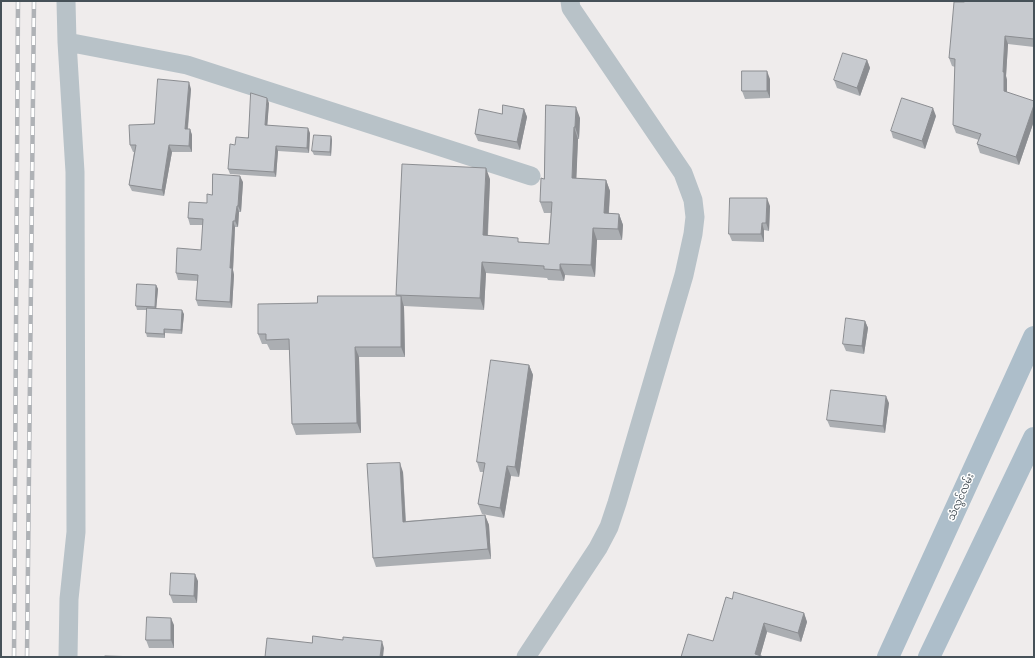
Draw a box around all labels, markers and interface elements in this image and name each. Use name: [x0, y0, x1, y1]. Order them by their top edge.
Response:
street label: သံလွင်လမ်း: [945, 471, 977, 523]

